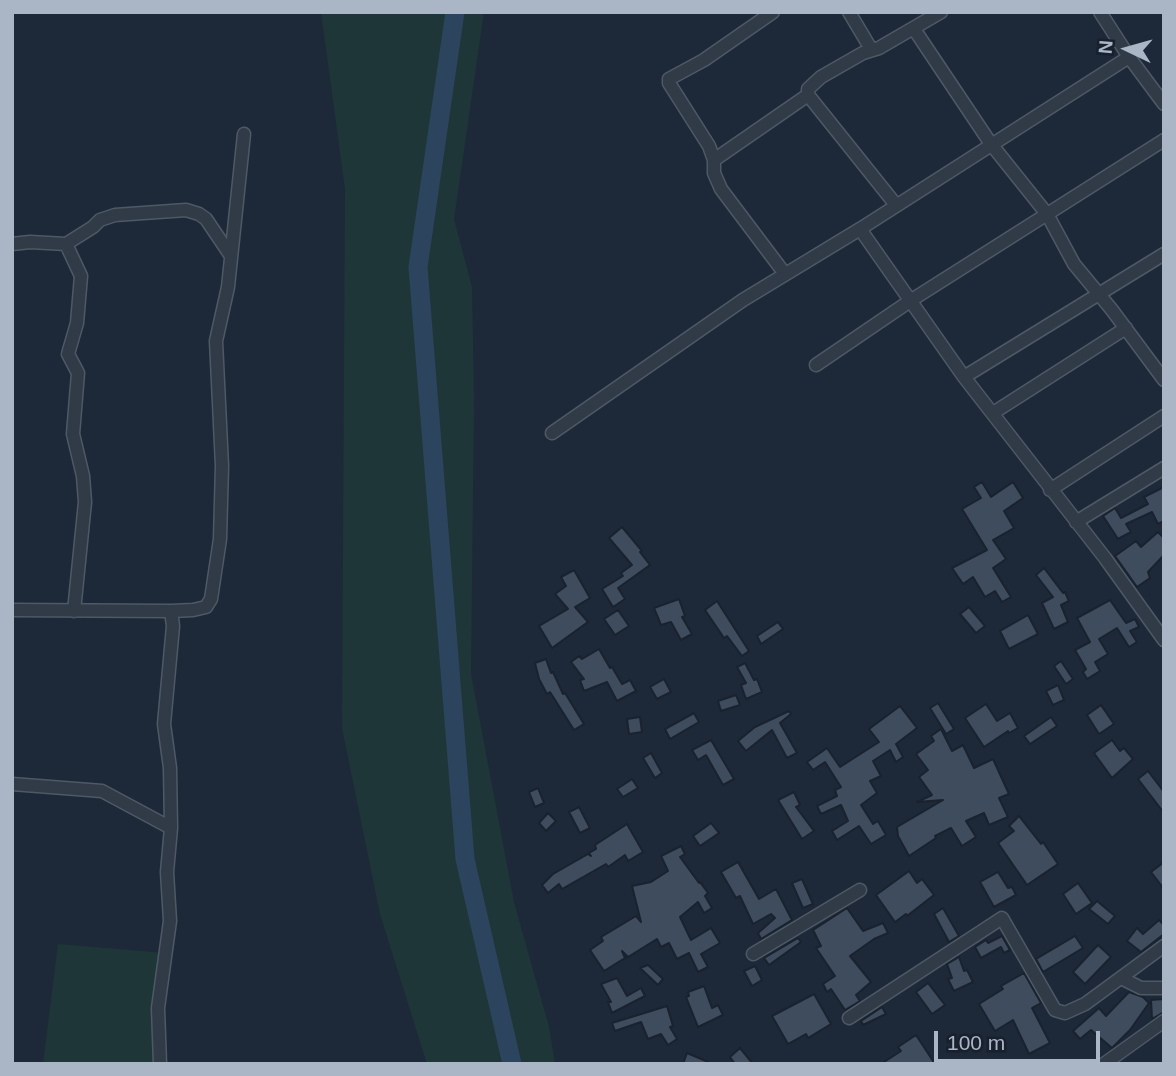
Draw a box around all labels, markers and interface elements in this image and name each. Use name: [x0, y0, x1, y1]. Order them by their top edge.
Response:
north arrow: [1092, 14, 1162, 84]
text: N: [1095, 39, 1117, 55]
scale bar: [938, 1016, 1104, 1060]
text: 100 m: [947, 1031, 1005, 1054]

